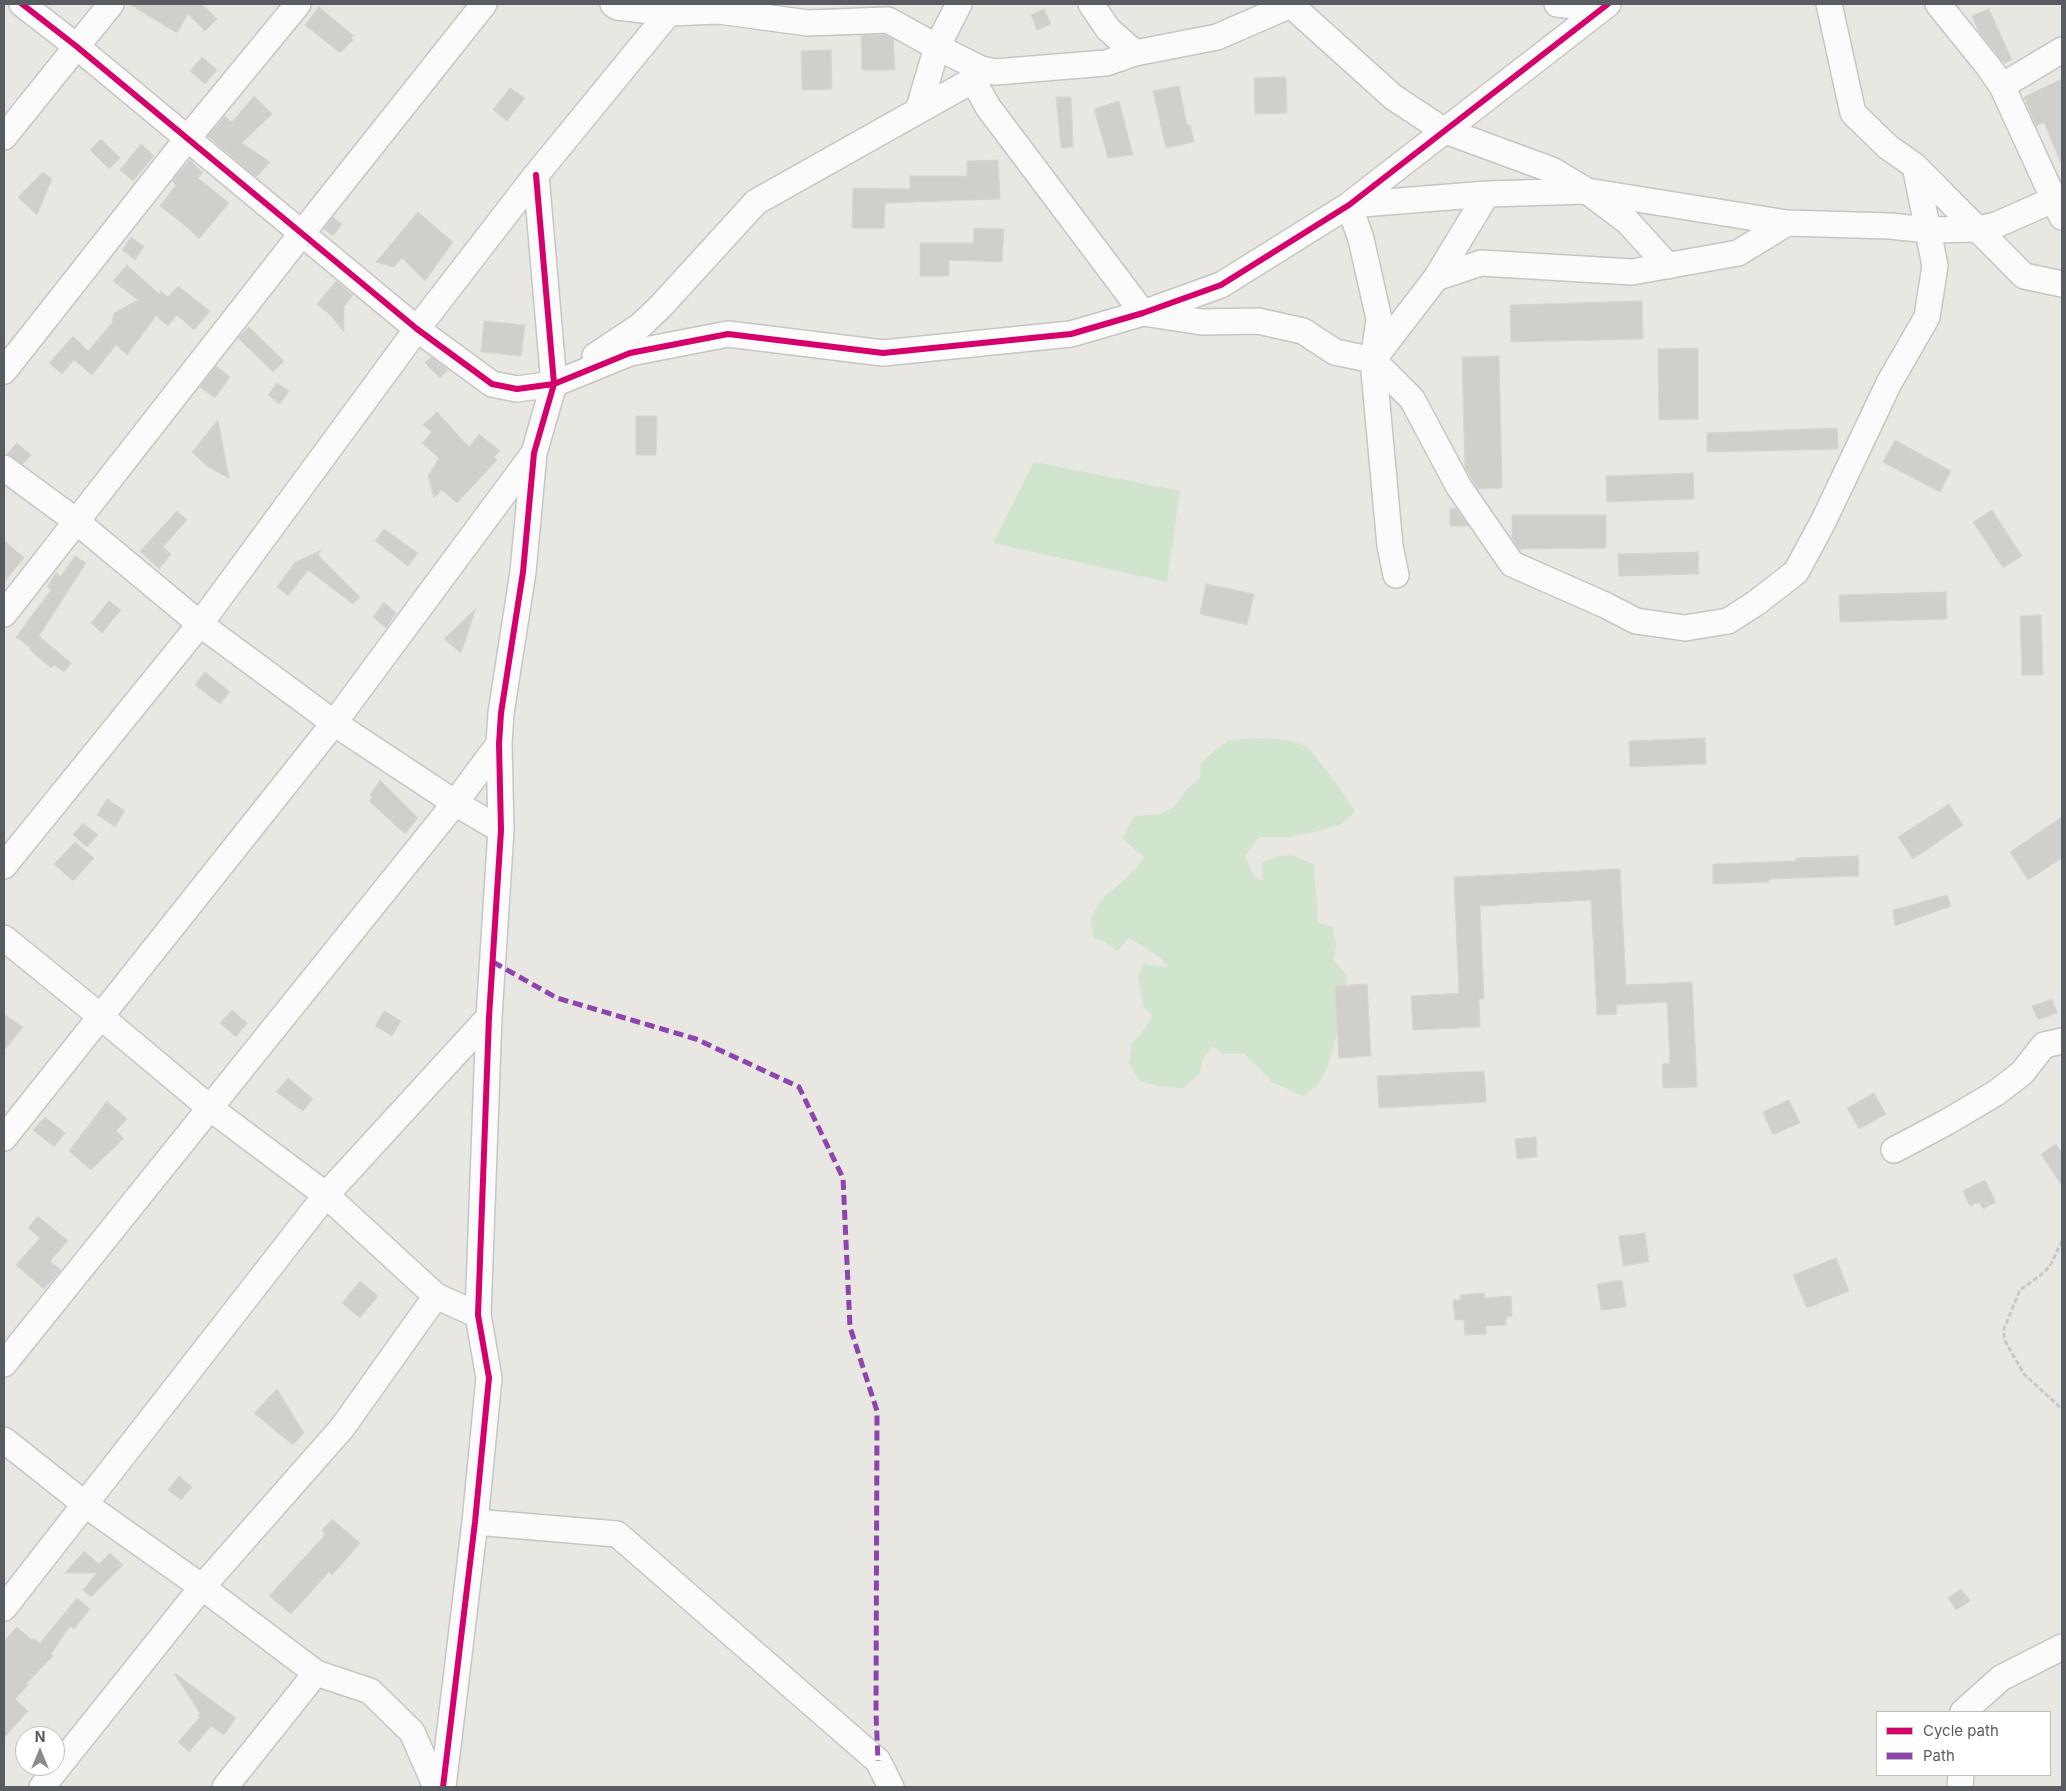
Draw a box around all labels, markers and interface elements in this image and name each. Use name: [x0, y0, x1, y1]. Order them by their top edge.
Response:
legend: [1876, 1711, 2051, 1776]
text: Cycle path: [1923, 1721, 1999, 1740]
north arrow: [15, 1726, 65, 1776]
text: N: [35, 1728, 45, 1745]
text: Path: [1923, 1746, 1955, 1765]

